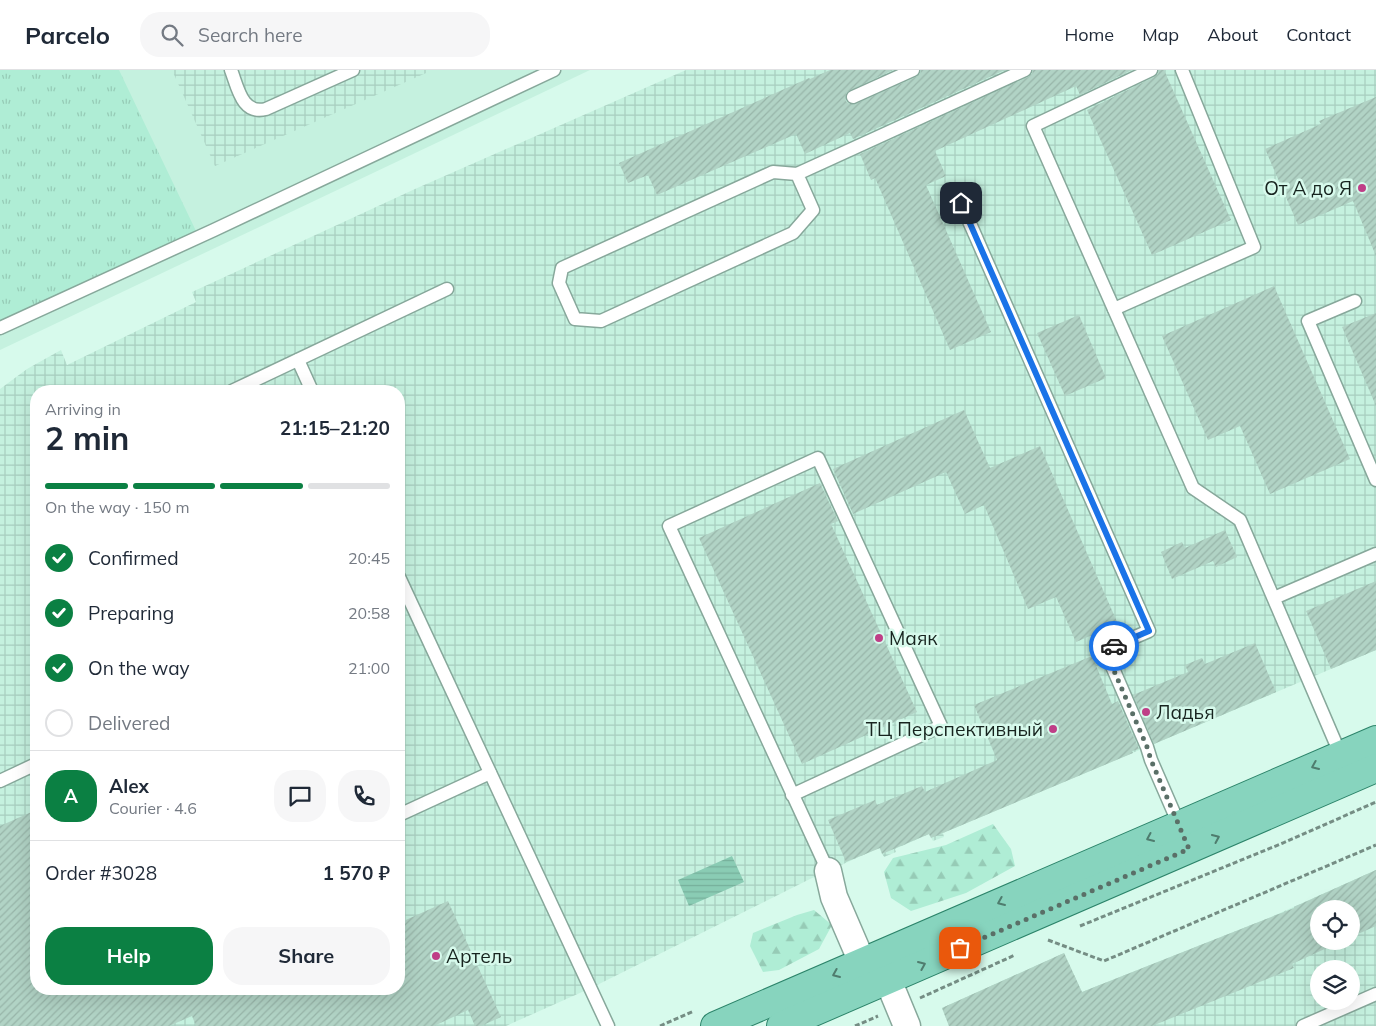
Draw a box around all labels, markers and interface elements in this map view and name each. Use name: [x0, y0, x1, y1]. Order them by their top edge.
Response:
search box: [140, 12, 490, 57]
text: Parcelo: [25, 20, 110, 50]
icon: search: [158, 21, 186, 49]
text: Search here: [198, 23, 302, 47]
text: Home: [1064, 23, 1114, 46]
text: Map: [1142, 23, 1179, 46]
text: About: [1207, 23, 1258, 46]
text: Contact: [1286, 23, 1351, 46]
place label: От А до Я: [1264, 176, 1352, 200]
pin: [940, 182, 982, 224]
marker: От А до Я: [1356, 182, 1368, 194]
icon: home: [947, 189, 975, 217]
text: Arriving in: [45, 399, 121, 419]
text: 21:15–21:20: [280, 416, 390, 440]
text: 2 min: [45, 418, 129, 458]
text: On the way · 150 m: [45, 497, 190, 517]
icon: check: [45, 544, 73, 572]
text: Confirmed: [88, 546, 179, 570]
text: 20:45: [348, 548, 390, 568]
icon: check: [45, 599, 73, 627]
text: Preparing: [88, 601, 174, 625]
text: 20:58: [348, 603, 390, 623]
courier: [1089, 621, 1139, 671]
place label: Маяк: [889, 626, 938, 650]
marker: Маяк: [873, 632, 885, 644]
icon: car: [1100, 632, 1128, 660]
icon: check: [45, 654, 73, 682]
text: On the way: [88, 656, 190, 680]
text: 21:00: [348, 658, 390, 678]
place label: Ладья: [1156, 700, 1215, 724]
marker: Ладья: [1140, 706, 1152, 718]
text: Delivered: [88, 711, 170, 735]
place label: ТЦ Перспективный: [866, 717, 1043, 741]
marker: ТЦ Перспективный: [1047, 723, 1059, 735]
one-way arrow: [1311, 760, 1320, 771]
button: chat: [274, 770, 326, 822]
button: phone: [338, 770, 390, 822]
text: Alex: [109, 774, 149, 798]
text: A: [64, 784, 78, 808]
text: Courier · 4.6: [109, 798, 197, 818]
one-way arrow: [1146, 831, 1155, 842]
one-way arrow: [1211, 833, 1220, 844]
text: Order #3028: [45, 861, 157, 885]
text: 1 570 ₽: [323, 861, 390, 885]
one-way arrow: [997, 896, 1006, 907]
map controls: [1310, 900, 1360, 1010]
button: locate: [1310, 900, 1360, 950]
button: Help: [45, 927, 213, 985]
button: Share: [223, 927, 390, 985]
pin: [939, 927, 981, 969]
icon: bag: [946, 934, 974, 962]
place label: Артель: [446, 944, 512, 968]
marker: Артель: [430, 950, 442, 962]
button: layers: [1310, 960, 1360, 1010]
one-way arrow: [917, 961, 926, 971]
one-way arrow: [832, 967, 841, 978]

